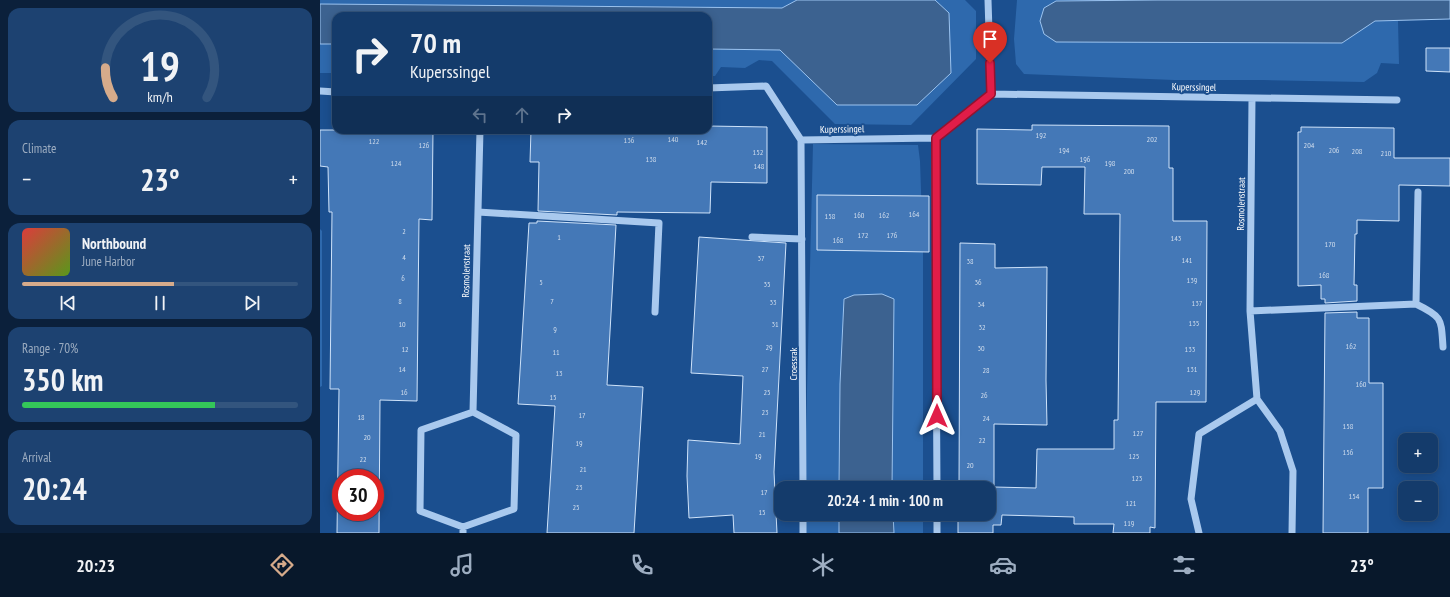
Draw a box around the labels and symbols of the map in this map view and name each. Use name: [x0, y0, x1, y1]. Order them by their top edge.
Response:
pin: [973, 22, 1007, 63]
street label: Kuperssingel: [1172, 80, 1217, 94]
street label: Kuperssingel: [820, 122, 865, 136]
house number: 192: [1036, 130, 1047, 140]
house number: 140: [668, 134, 679, 144]
house number: 202: [1147, 134, 1158, 144]
house number: 136: [624, 135, 635, 145]
house number: 122: [369, 136, 380, 146]
house number: 142: [697, 137, 708, 147]
house number: 126: [419, 140, 430, 150]
house number: 204: [1304, 140, 1315, 150]
house number: 194: [1059, 145, 1070, 155]
house number: 206: [1329, 145, 1340, 155]
house number: 208: [1352, 146, 1363, 156]
house number: 152: [753, 147, 764, 157]
house number: 210: [1381, 148, 1392, 158]
house number: 138: [646, 154, 657, 164]
house number: 196: [1080, 154, 1091, 164]
house number: 124: [391, 158, 402, 168]
house number: 198: [1105, 158, 1116, 168]
house number: 148: [754, 161, 765, 171]
house number: 200: [1124, 166, 1135, 176]
street label: Rosmolenstraat: [1234, 177, 1248, 231]
house number: 164: [909, 209, 920, 219]
house number: 160: [854, 210, 865, 220]
house number: 162: [879, 210, 890, 220]
house number: 158: [825, 211, 836, 221]
house number: 2: [402, 226, 406, 236]
house number: 172: [858, 230, 869, 240]
house number: 176: [887, 230, 898, 240]
house number: 1: [557, 232, 561, 242]
house number: 143: [1171, 233, 1182, 243]
house number: 168: [833, 235, 844, 245]
house number: 170: [1325, 239, 1336, 249]
street label: Rosmolenstraat: [459, 244, 473, 298]
house number: 4: [402, 252, 406, 262]
house number: 37: [757, 253, 765, 263]
house number: 141: [1182, 255, 1193, 265]
house number: 38: [966, 256, 974, 266]
house number: 168: [1319, 270, 1330, 280]
house number: 6: [401, 273, 405, 283]
house number: 139: [1187, 275, 1198, 285]
house number: 5: [539, 277, 543, 287]
house number: 36: [974, 277, 982, 287]
house number: 35: [763, 279, 771, 289]
house number: 8: [398, 296, 402, 306]
house number: 7: [550, 296, 554, 306]
house number: 33: [769, 297, 777, 307]
house number: 137: [1192, 298, 1203, 308]
house number: 34: [977, 299, 985, 309]
house number: 135: [1189, 318, 1199, 328]
house number: 10: [398, 319, 406, 329]
house number: 31: [771, 319, 779, 329]
house number: 32: [978, 322, 986, 332]
house number: 9: [553, 324, 557, 334]
house number: 162: [1346, 341, 1357, 351]
house number: 29: [765, 342, 773, 352]
house number: 30: [977, 343, 985, 353]
house number: 12: [401, 344, 409, 354]
house number: 133: [1185, 344, 1196, 354]
house number: 11: [552, 347, 560, 357]
street label: Croessrak: [787, 347, 800, 381]
house number: 14: [398, 364, 406, 374]
house number: 27: [761, 364, 769, 374]
house number: 131: [1187, 364, 1198, 374]
house number: 28: [982, 365, 990, 375]
house number: 13: [555, 368, 563, 378]
house number: 160: [1356, 379, 1367, 389]
house number: 16: [400, 387, 408, 397]
house number: 25: [763, 387, 771, 397]
house number: 129: [1190, 387, 1201, 397]
house number: 26: [980, 390, 988, 400]
house number: 15: [549, 392, 557, 402]
position arrow: [916, 395, 958, 437]
house number: 23: [761, 407, 769, 417]
house number: 17: [578, 410, 586, 420]
house number: 18: [357, 412, 365, 422]
house number: 24: [982, 413, 990, 423]
house number: 158: [1343, 421, 1354, 431]
house number: 127: [1133, 428, 1144, 438]
house number: 21: [758, 429, 766, 439]
house number: 20: [363, 432, 371, 442]
house number: 22: [978, 435, 986, 445]
house number: 19: [575, 438, 583, 448]
house number: 156: [1343, 447, 1354, 457]
house number: 19: [754, 451, 762, 461]
house number: 125: [1129, 451, 1139, 461]
house number: 22: [359, 454, 367, 464]
house number: 20: [966, 460, 974, 470]
house number: 21: [579, 464, 587, 474]
speed limit sign: 30: [332, 469, 384, 521]
house number: 123: [1132, 473, 1143, 483]
house number: 23: [575, 482, 583, 492]
house number: 17: [760, 487, 768, 497]
house number: 154: [1349, 491, 1360, 501]
house number: 121: [1126, 498, 1137, 508]
house number: 25: [572, 502, 580, 512]
house number: 15: [758, 507, 766, 517]
house number: 119: [1124, 518, 1135, 528]

